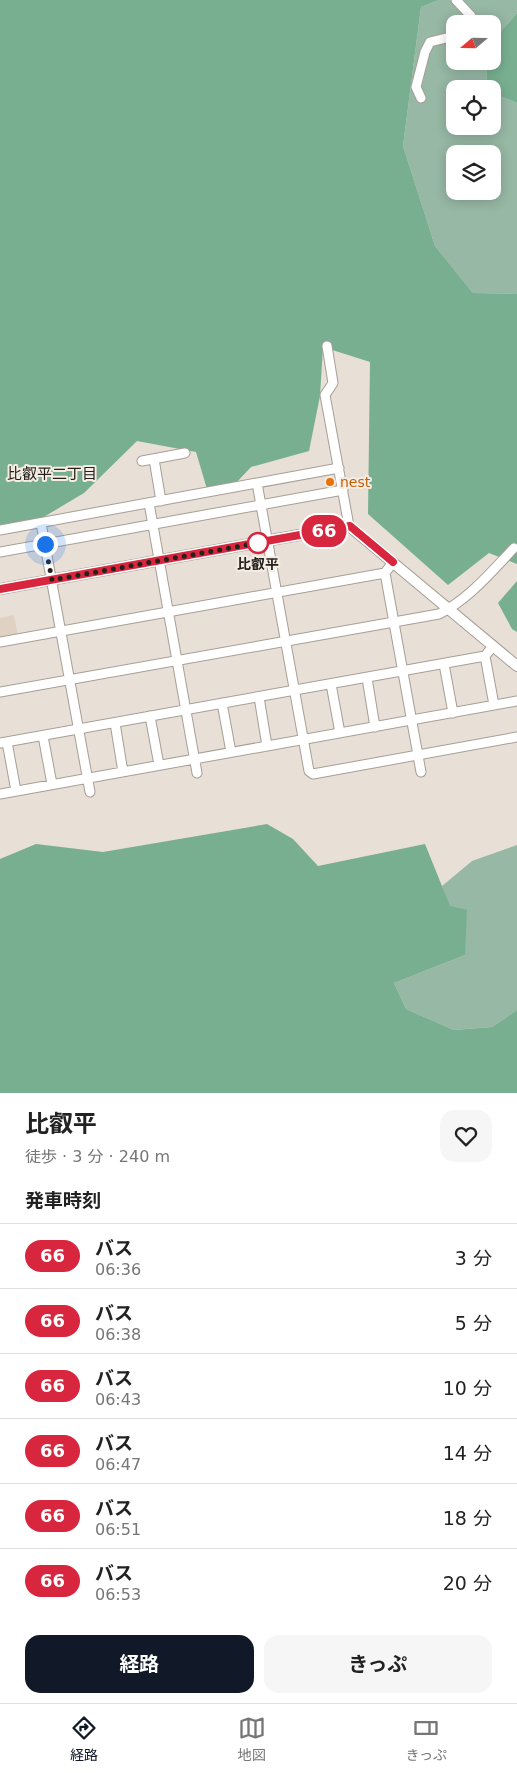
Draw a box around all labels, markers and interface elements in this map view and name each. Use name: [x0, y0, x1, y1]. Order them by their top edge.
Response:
north arrow: [446, 15, 501, 70]
map controls: [446, 15, 501, 200]
button: locate: [446, 80, 501, 135]
button: layers: [446, 145, 501, 200]
district label: 比叡平二丁目: [7, 465, 97, 483]
place label: nest: [340, 474, 371, 490]
marker: nest: [324, 476, 336, 488]
line badge: 66: [302, 515, 346, 547]
text: 66: [311, 520, 337, 541]
your location: [33, 532, 58, 557]
marker: 比叡平: [247, 532, 269, 554]
place label: 比叡平: [237, 556, 279, 572]
text: 比叡平: [25, 1110, 97, 1138]
button: heart: [440, 1110, 492, 1162]
text: 徒歩 · 3 分 · 240 m: [25, 1147, 170, 1166]
text: 発車時刻: [25, 1189, 101, 1211]
text: バス: [95, 1237, 133, 1259]
text: 66: [40, 1245, 65, 1266]
text: 3 分: [455, 1247, 492, 1269]
text: 06:36: [95, 1260, 141, 1279]
text: バス: [95, 1302, 133, 1324]
text: 66: [40, 1310, 65, 1331]
text: 5 分: [455, 1312, 492, 1334]
text: 06:38: [95, 1325, 141, 1344]
text: バス: [95, 1367, 133, 1389]
text: 66: [40, 1375, 65, 1396]
text: 10 分: [443, 1377, 492, 1399]
text: 06:43: [95, 1390, 141, 1409]
text: バス: [95, 1432, 133, 1454]
text: 66: [40, 1440, 65, 1461]
text: 14 分: [443, 1442, 492, 1464]
text: 06:47: [95, 1455, 141, 1474]
text: バス: [95, 1497, 133, 1519]
text: 66: [40, 1505, 65, 1526]
text: 18 分: [443, 1507, 492, 1529]
text: 06:51: [95, 1520, 141, 1539]
text: バス: [95, 1562, 133, 1584]
text: 66: [40, 1570, 65, 1591]
text: 20 分: [443, 1572, 492, 1594]
text: 06:53: [95, 1585, 141, 1604]
button: 経路: [25, 1635, 254, 1693]
button: きっぷ: [264, 1635, 492, 1693]
tab: 経路: [70, 1714, 98, 1764]
tab: 地図: [238, 1714, 266, 1764]
tab: きっぷ: [406, 1714, 447, 1764]

